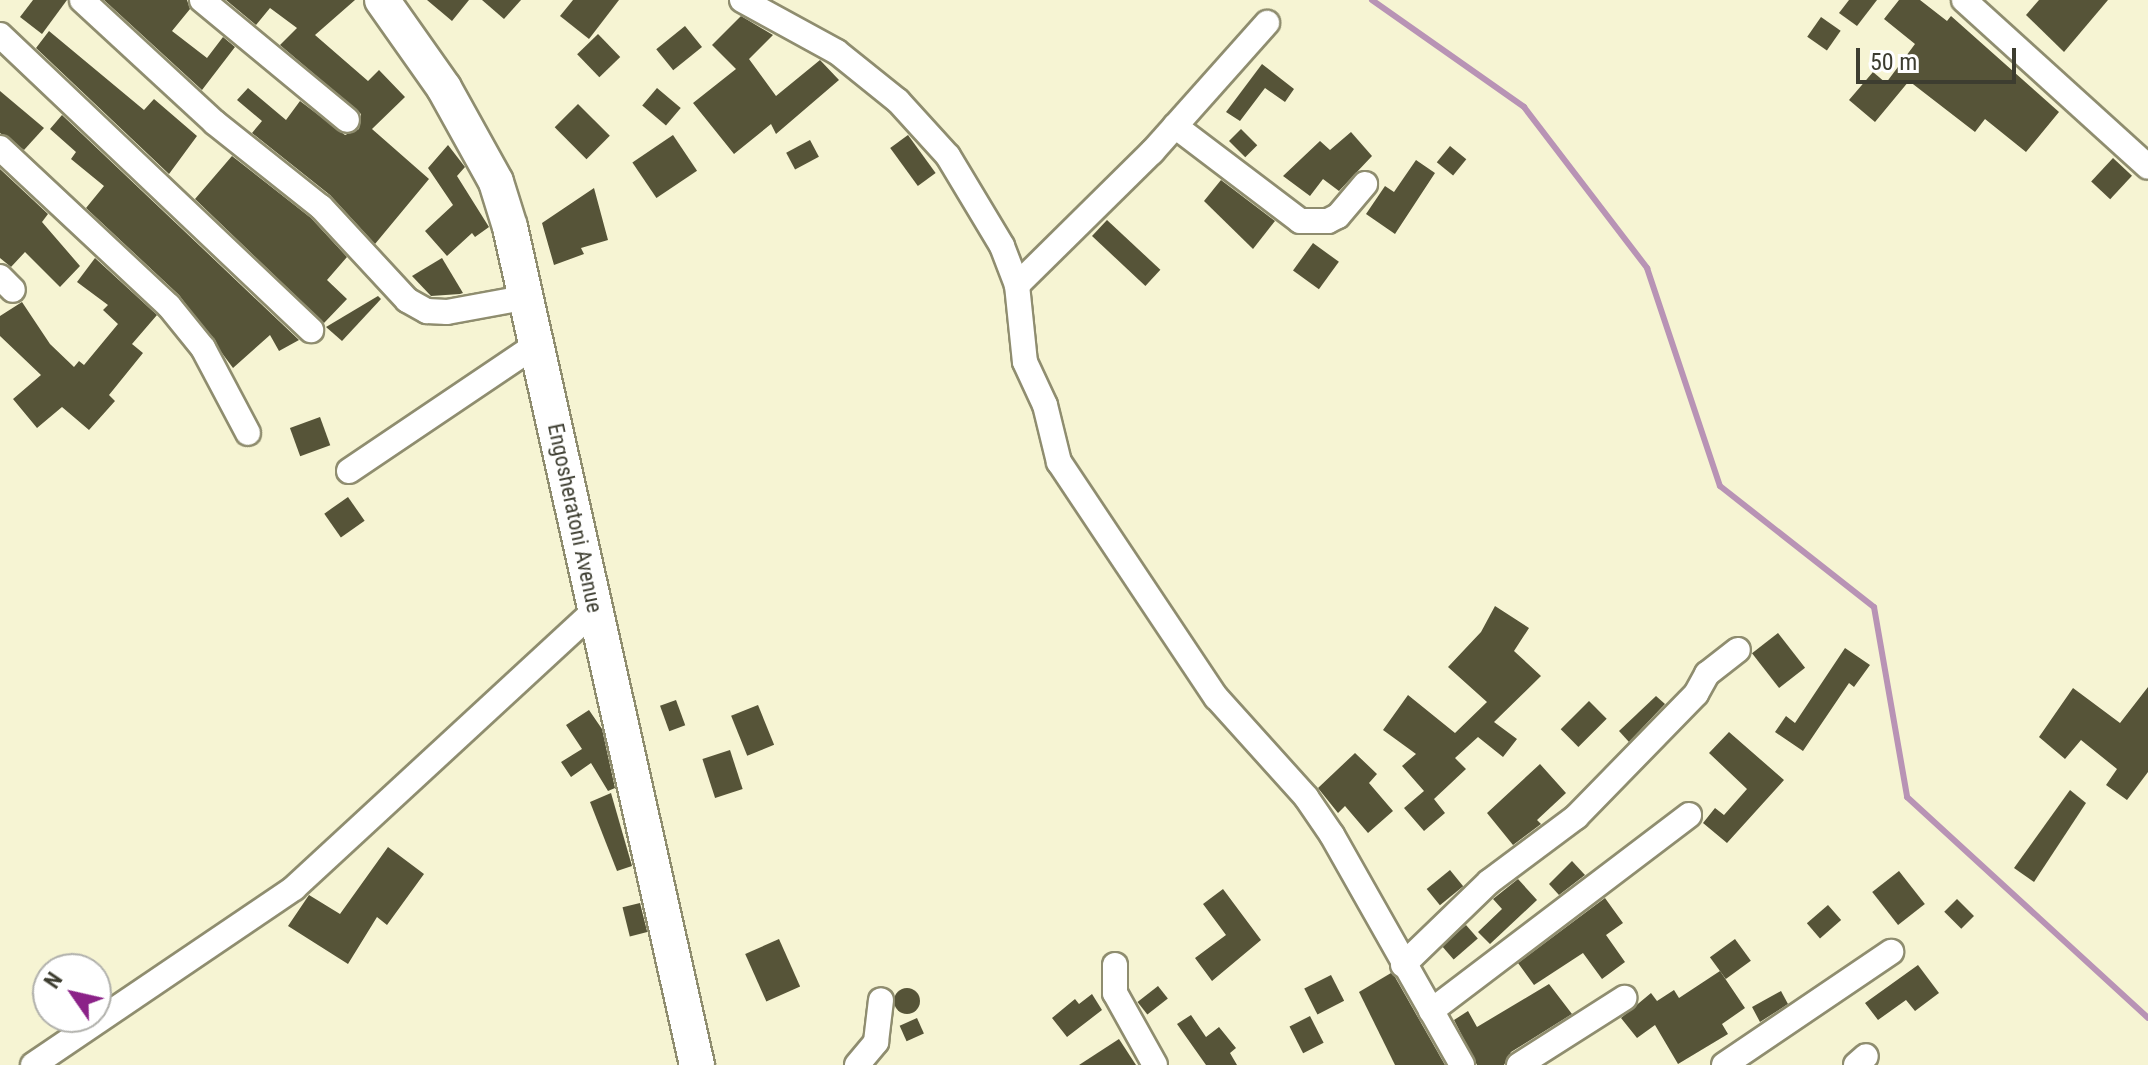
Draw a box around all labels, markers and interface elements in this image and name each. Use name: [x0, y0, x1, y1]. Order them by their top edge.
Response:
scale bar: [1860, 32, 2020, 82]
text: 50 m: [1870, 48, 1917, 76]
street label: Engosheratoni Avenue: [542, 421, 608, 615]
north arrow: [32, 953, 112, 1033]
text: N: [39, 968, 67, 993]

